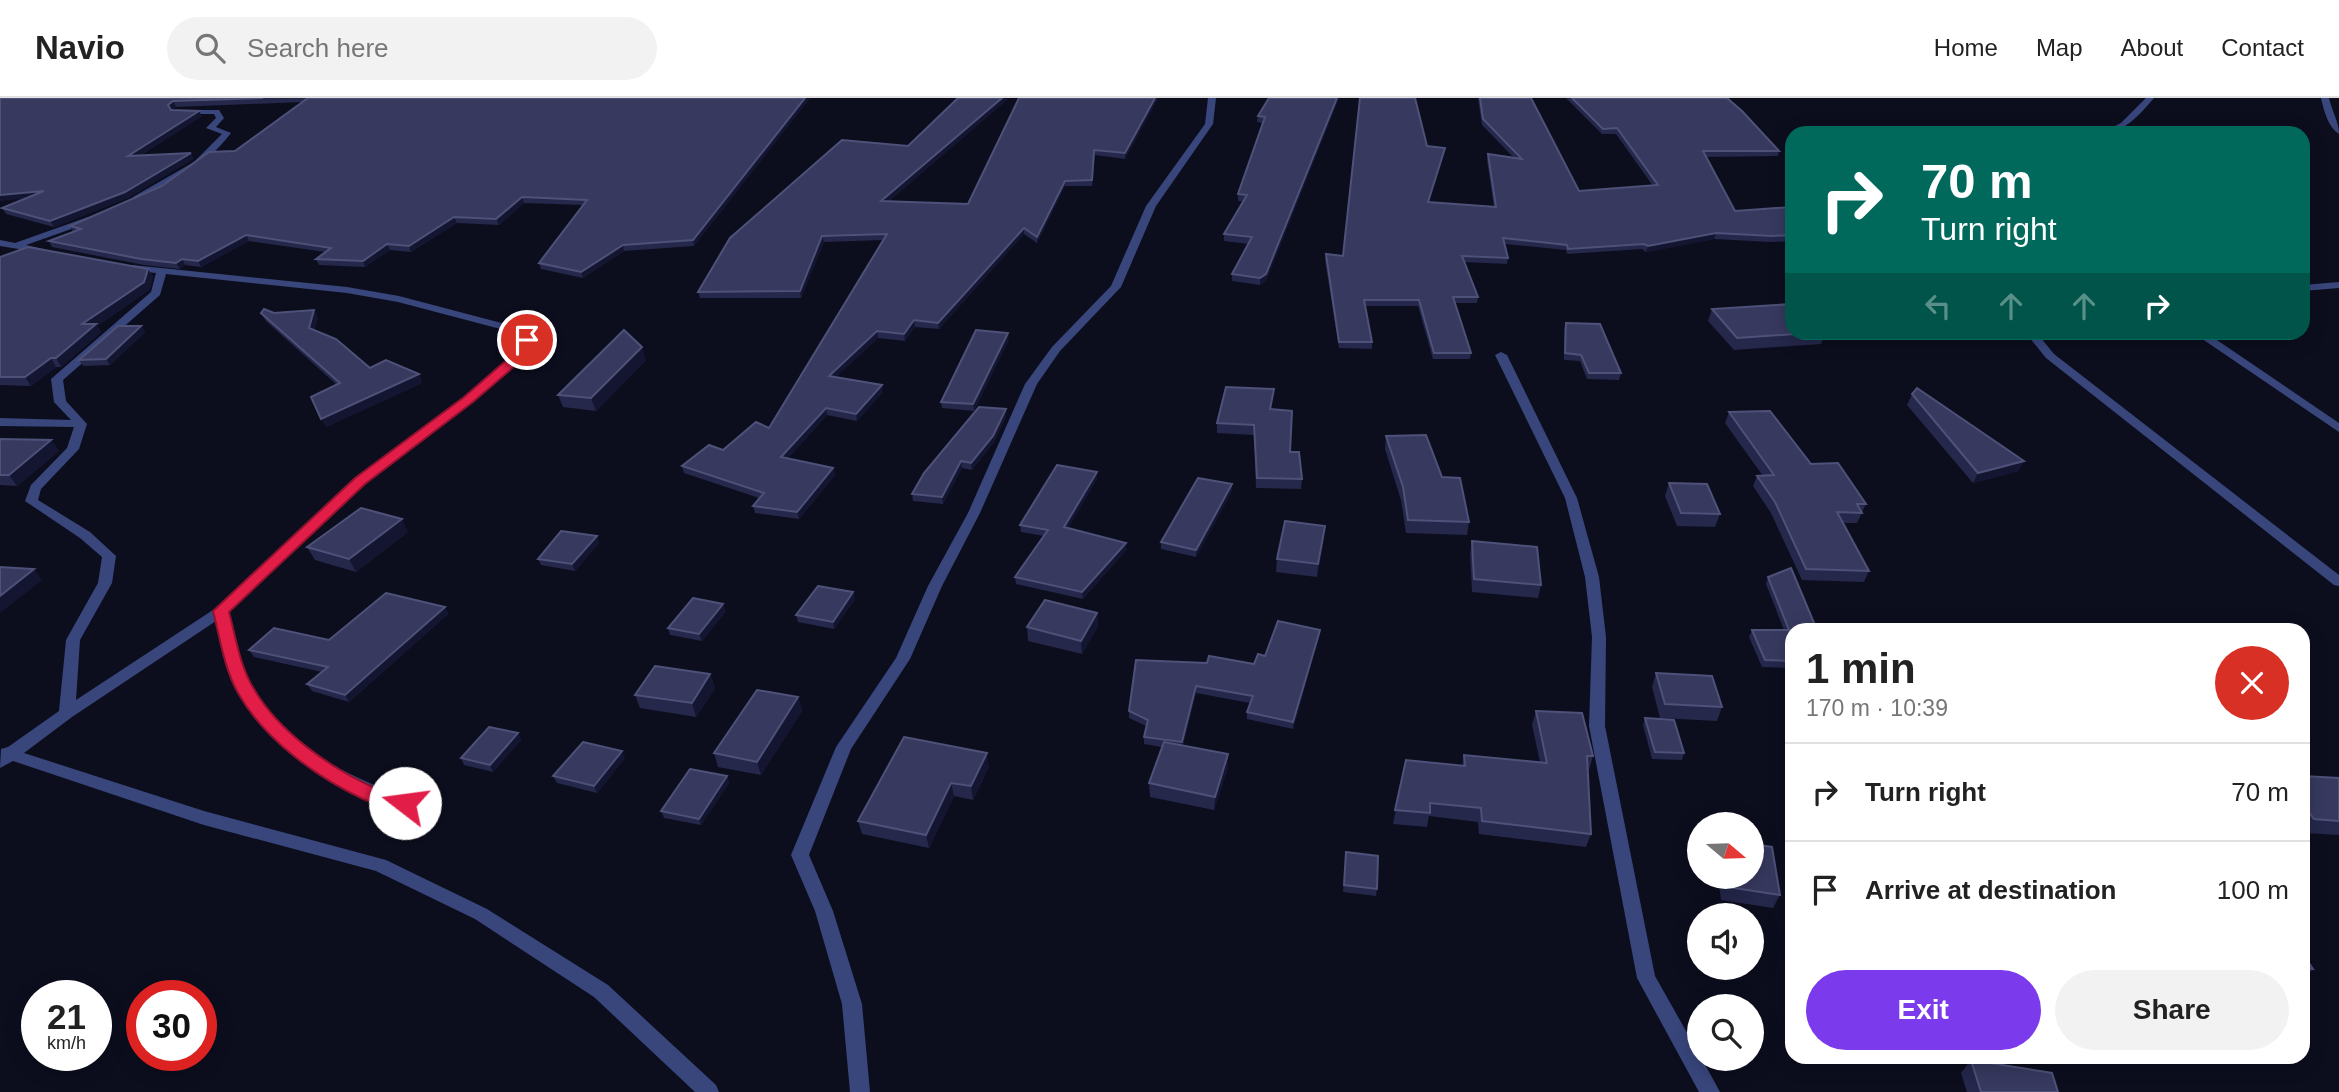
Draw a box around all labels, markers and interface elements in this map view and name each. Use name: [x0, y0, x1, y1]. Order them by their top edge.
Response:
search box: [167, 17, 657, 80]
text: Navio: [35, 29, 125, 66]
icon: search: [191, 29, 229, 67]
text: Search here: [247, 33, 389, 63]
text: Home: [1934, 34, 1998, 61]
text: Map: [2036, 34, 2083, 61]
text: About: [2121, 34, 2183, 61]
text: Contact: [2221, 34, 2304, 61]
icon: right: [1806, 154, 1897, 245]
text: 70 m: [1921, 154, 2033, 208]
text: Turn right: [1921, 211, 2057, 247]
icon: left: [1919, 287, 1957, 325]
icon: ahead: [1992, 287, 2030, 325]
icon: ahead: [2065, 287, 2103, 325]
icon: right: [2138, 287, 2176, 325]
pin: [497, 310, 557, 370]
icon: arrive: [508, 321, 546, 359]
text: 1 min: [1806, 645, 1916, 692]
button: close: [2215, 646, 2289, 720]
text: 170 m · 10:39: [1806, 695, 1948, 721]
position arrow: [368, 766, 442, 840]
icon: right: [1806, 773, 1844, 811]
text: Turn right: [1865, 777, 1986, 807]
text: 70 m: [2231, 777, 2289, 807]
north arrow: [1687, 812, 1764, 889]
map controls: [1687, 812, 1764, 1071]
icon: arrive: [1806, 871, 1844, 909]
text: Arrive at destination: [1865, 875, 2116, 905]
text: 100 m: [2217, 875, 2289, 905]
button: sound: [1687, 903, 1764, 980]
button: Exit: [1806, 970, 2041, 1050]
button: Share: [2055, 970, 2289, 1050]
speed limit sign: 30: [126, 980, 217, 1071]
button: search: [1687, 994, 1764, 1071]
text: 21: [47, 997, 86, 1036]
text: km/h: [47, 1033, 86, 1053]

